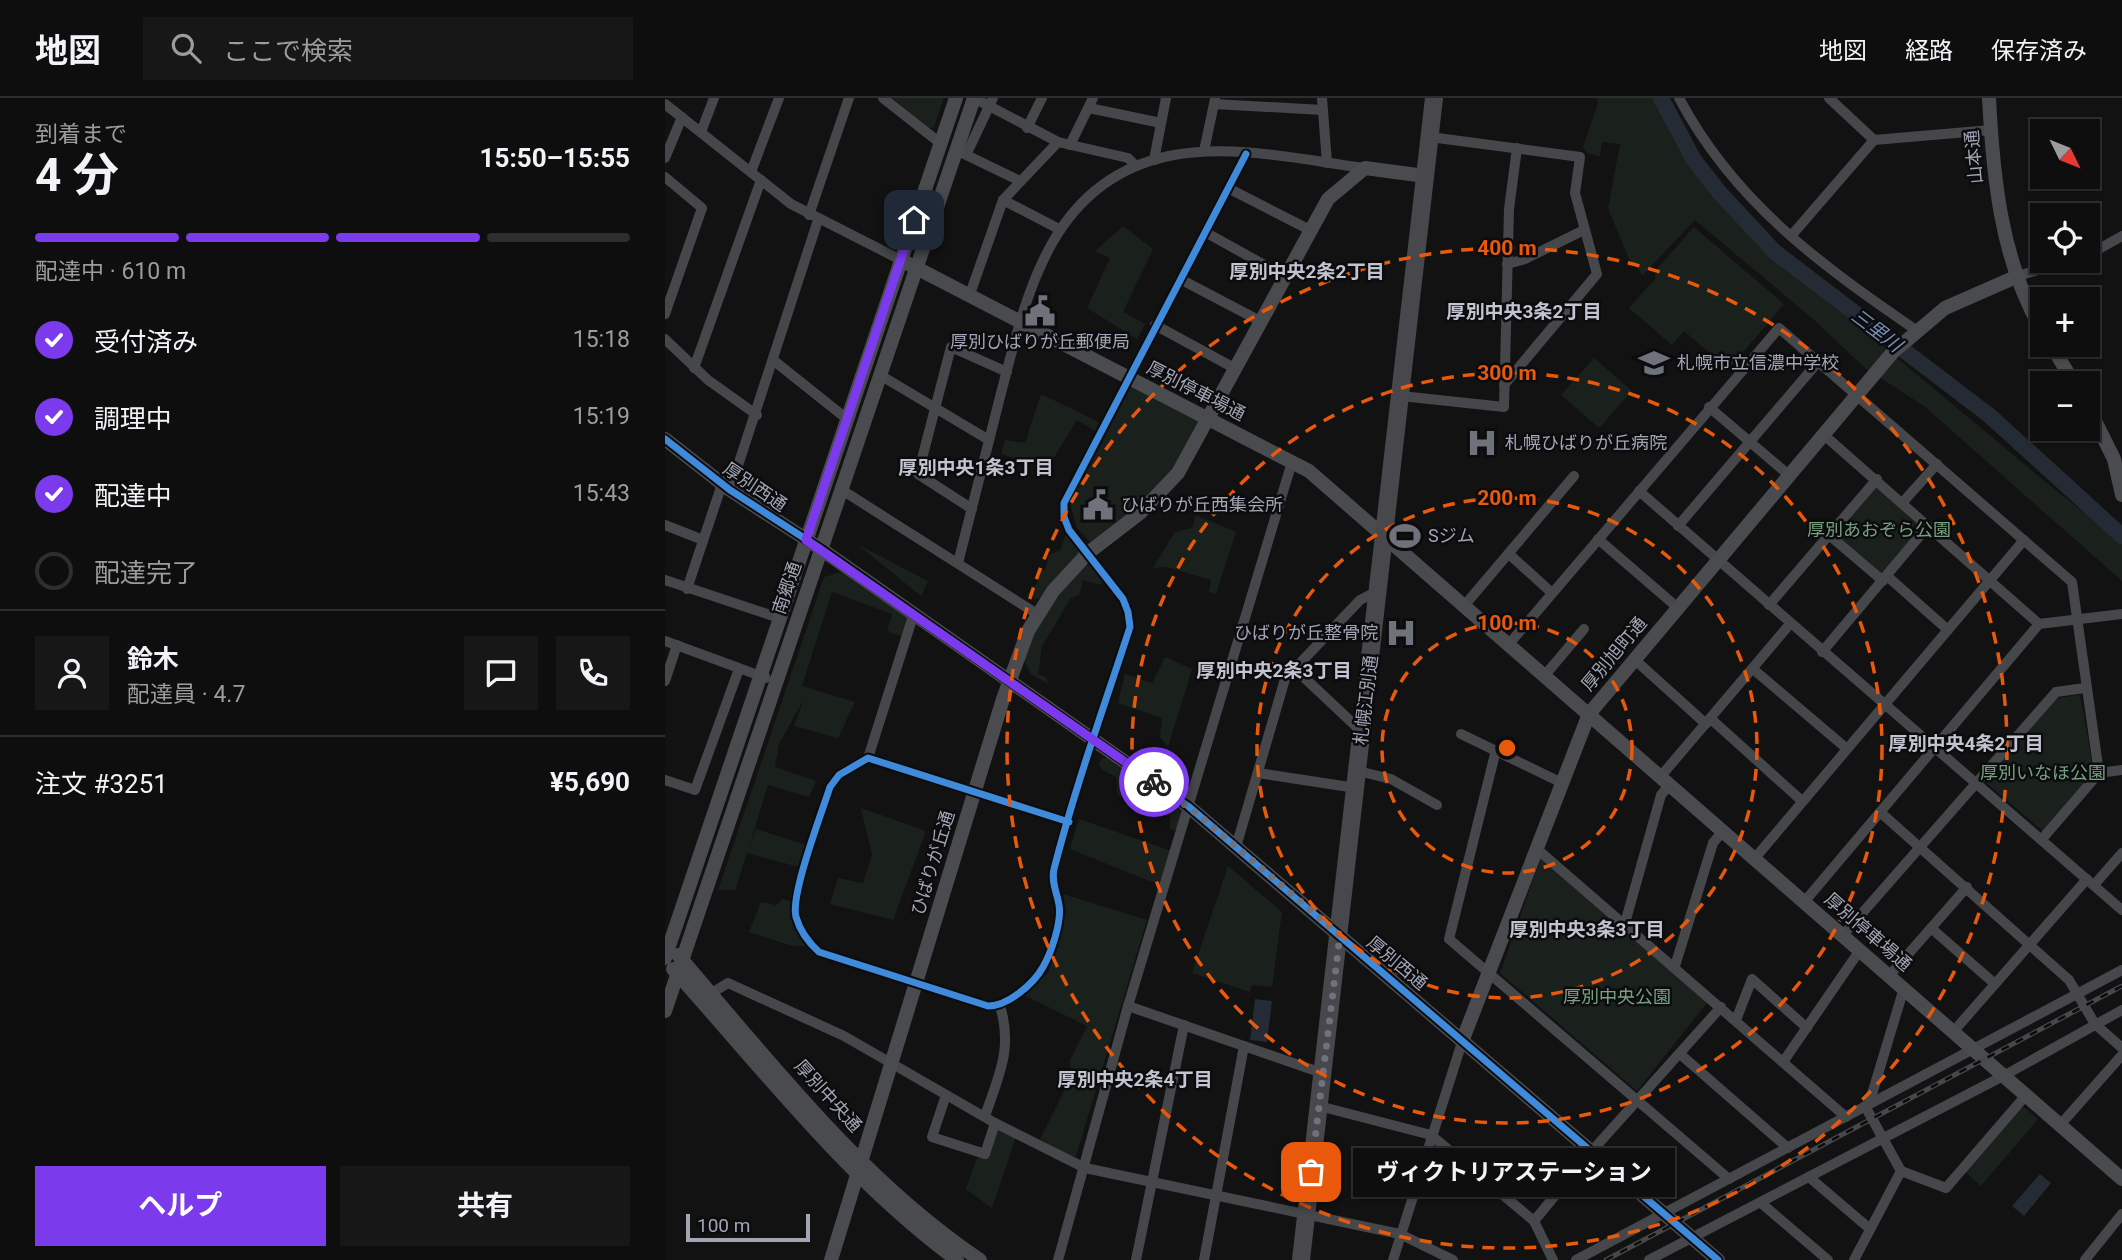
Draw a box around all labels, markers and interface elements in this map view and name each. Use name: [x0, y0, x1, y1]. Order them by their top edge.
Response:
search box: [143, 17, 633, 80]
icon: search: [167, 29, 205, 67]
text: 地図: [35, 31, 101, 70]
text: ここで検索: [223, 36, 353, 66]
text: 地図: [1819, 37, 1867, 65]
text: 経路: [1905, 37, 1953, 65]
text: 保存済み: [1991, 37, 2087, 65]
north arrow: [2030, 119, 2100, 189]
map controls: [2030, 119, 2100, 441]
text: 到着まで: [35, 121, 127, 148]
street label: 山本通: [1961, 129, 1986, 185]
text: 15:50–15:55: [480, 143, 630, 173]
text: 4 分: [35, 148, 119, 202]
pin: [884, 190, 944, 250]
icon: home: [895, 201, 933, 239]
button: locate: [2030, 203, 2100, 273]
text: 400 m: [1477, 236, 1537, 260]
text: 配達中 · 610 m: [35, 258, 186, 285]
district label: 厚別中央2条2丁目: [1230, 260, 1384, 283]
button: +: [2030, 287, 2100, 357]
public building icon: 厚別ひばりが丘郵便局: [1023, 294, 1057, 328]
district label: 厚別中央3条2丁目: [1447, 300, 1601, 323]
water label: 三里川: [1847, 304, 1908, 358]
icon: check: [35, 321, 73, 359]
text: 15:18: [573, 326, 630, 353]
text: 受付済み: [94, 327, 198, 357]
place label: 厚別ひばりが丘郵便局: [950, 331, 1130, 352]
school or university icon: 札幌市立信濃中学校: [1637, 346, 1671, 380]
place label: 札幌市立信濃中学校: [1677, 352, 1839, 373]
street label: 厚別停車場通: [1143, 357, 1249, 424]
text: 300 m: [1477, 361, 1537, 385]
button: −: [2030, 371, 2100, 441]
icon: check: [35, 398, 73, 436]
text: 15:19: [573, 403, 630, 430]
text: 調理中: [94, 404, 172, 434]
hospital icon: 札幌ひばりが丘病院: [1465, 426, 1499, 460]
place label: 札幌ひばりが丘病院: [1505, 432, 1667, 453]
district label: 厚別中央1条3丁目: [899, 456, 1053, 479]
street label: 厚別西通: [720, 458, 791, 515]
icon: check: [35, 475, 73, 513]
text: 15:43: [573, 480, 630, 507]
text: 配達中: [94, 481, 172, 511]
text: 200 m: [1477, 486, 1537, 510]
public building icon: ひばりが丘西集会所: [1081, 488, 1115, 522]
place label: ひばりが丘西集会所: [1121, 494, 1283, 515]
sports icon: Sジム: [1388, 519, 1422, 553]
park label: 厚別あおぞら公園: [1807, 519, 1951, 540]
place label: Sジム: [1428, 525, 1475, 546]
text: 配達完了: [94, 558, 198, 588]
street label: 南郷通: [768, 559, 805, 617]
text: 100 m: [1477, 611, 1537, 635]
street label: 厚別旭町通: [1577, 612, 1651, 695]
hospital icon: ひばりが丘整骨院: [1384, 616, 1418, 650]
place label: ひばりが丘整骨院: [1234, 622, 1378, 643]
button: person: [35, 636, 109, 710]
button: chat: [464, 636, 538, 710]
button: phone: [556, 636, 630, 710]
text: 鈴木: [127, 644, 179, 674]
street label: 札幌江別通: [1350, 654, 1381, 746]
district label: 厚別中央2条3丁目: [1197, 659, 1351, 682]
text: 配達員 · 4.7: [127, 681, 245, 708]
district label: 厚別中央4条2丁目: [1889, 732, 2043, 755]
centre of rings: [1495, 736, 1519, 760]
courier: [1119, 747, 1189, 817]
park label: 厚別いなほ公園: [1980, 762, 2106, 783]
icon: bike: [1135, 763, 1173, 801]
text: ¥5,690: [550, 767, 630, 797]
text: 注文 #3251: [35, 769, 168, 799]
street label: ひばりが丘通: [907, 808, 958, 918]
street label: 厚別停車場通: [1821, 888, 1916, 975]
district label: 厚別中央3条3丁目: [1510, 918, 1664, 941]
street label: 厚別西通: [1363, 931, 1432, 994]
park label: 厚別中央公園: [1563, 986, 1671, 1007]
street label: 厚別中央通: [790, 1055, 866, 1136]
district label: 厚別中央2条4丁目: [1058, 1068, 1212, 1091]
pin: [1281, 1142, 1341, 1202]
callout: ヴィクトリアステーション: [1353, 1148, 1675, 1196]
icon: bag: [1292, 1153, 1330, 1191]
text: ヴィクトリアステーション: [1376, 1159, 1652, 1186]
button: ヘルプ: [35, 1166, 326, 1246]
button: 共有: [340, 1166, 630, 1246]
scale bar: [686, 1211, 810, 1243]
text: 100 m: [697, 1214, 750, 1237]

